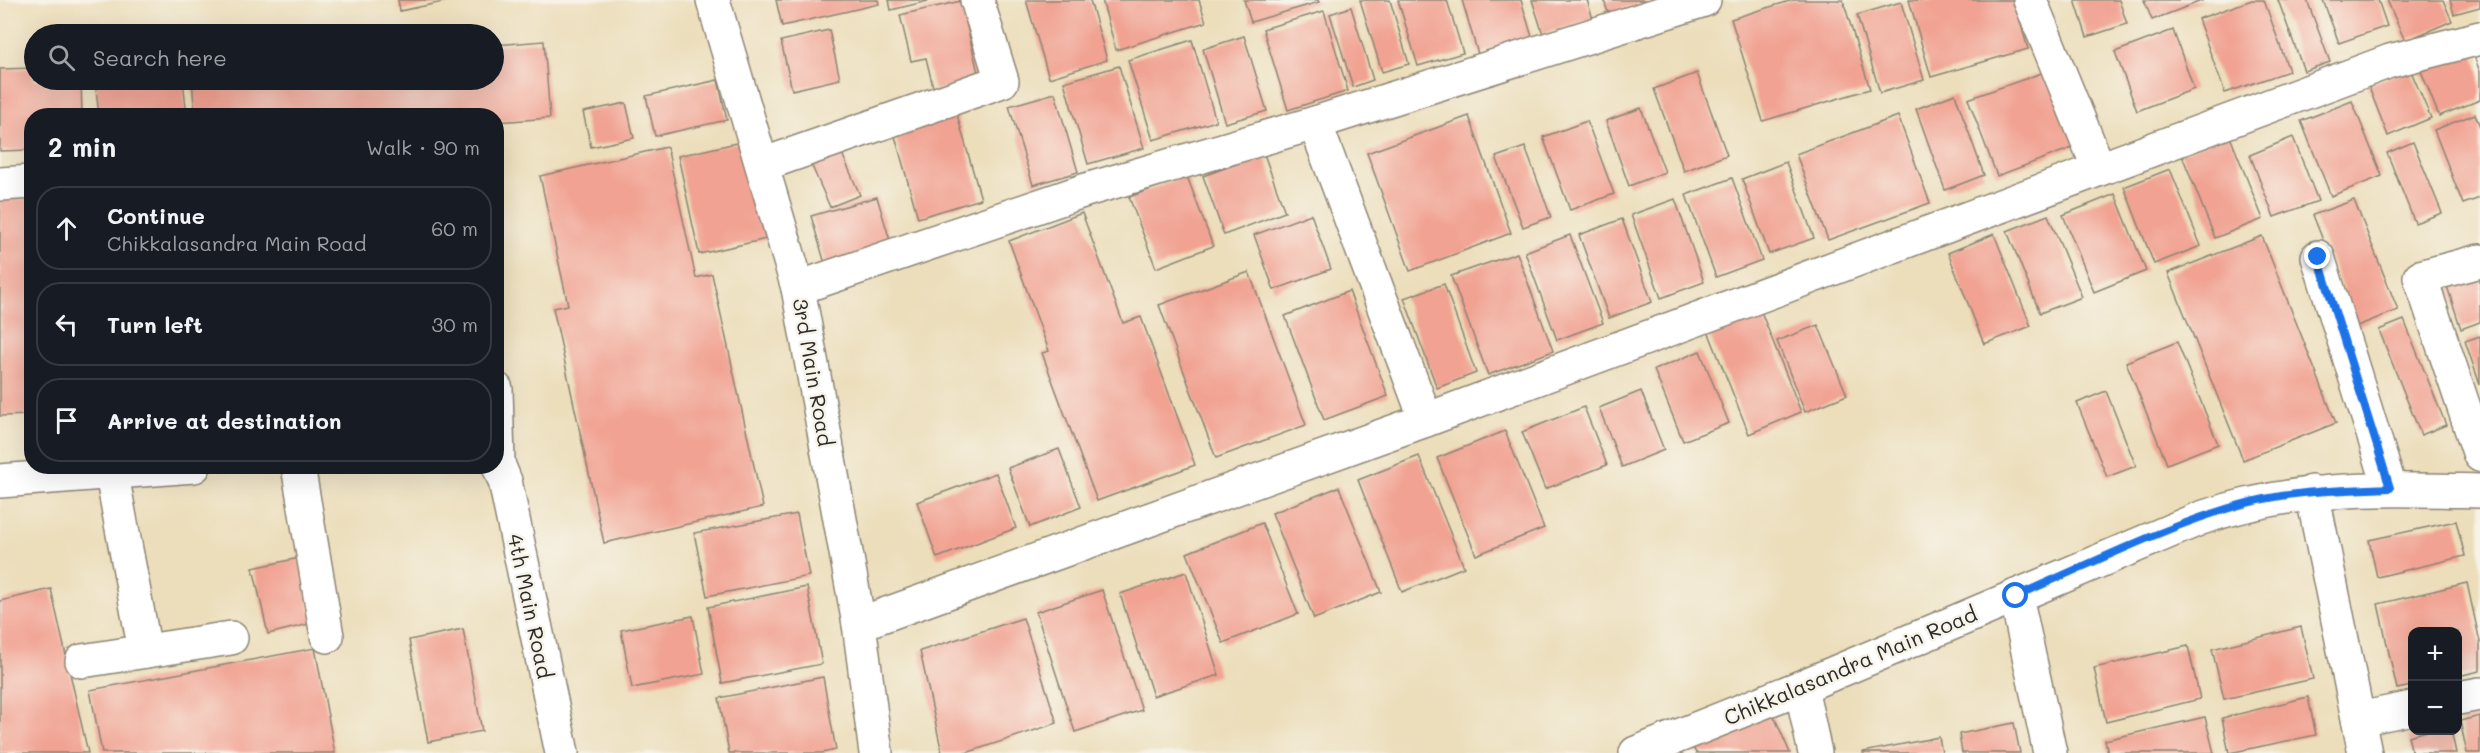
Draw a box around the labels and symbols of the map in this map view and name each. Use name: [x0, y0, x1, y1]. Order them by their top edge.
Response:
route end: [2304, 243, 2330, 269]
street label: 3rd Main Road: [788, 296, 840, 448]
street label: 4th Main Road: [503, 531, 559, 681]
route start: [2002, 582, 2028, 608]
street label: Chikkalasandra Main Road: [1719, 599, 1981, 731]

